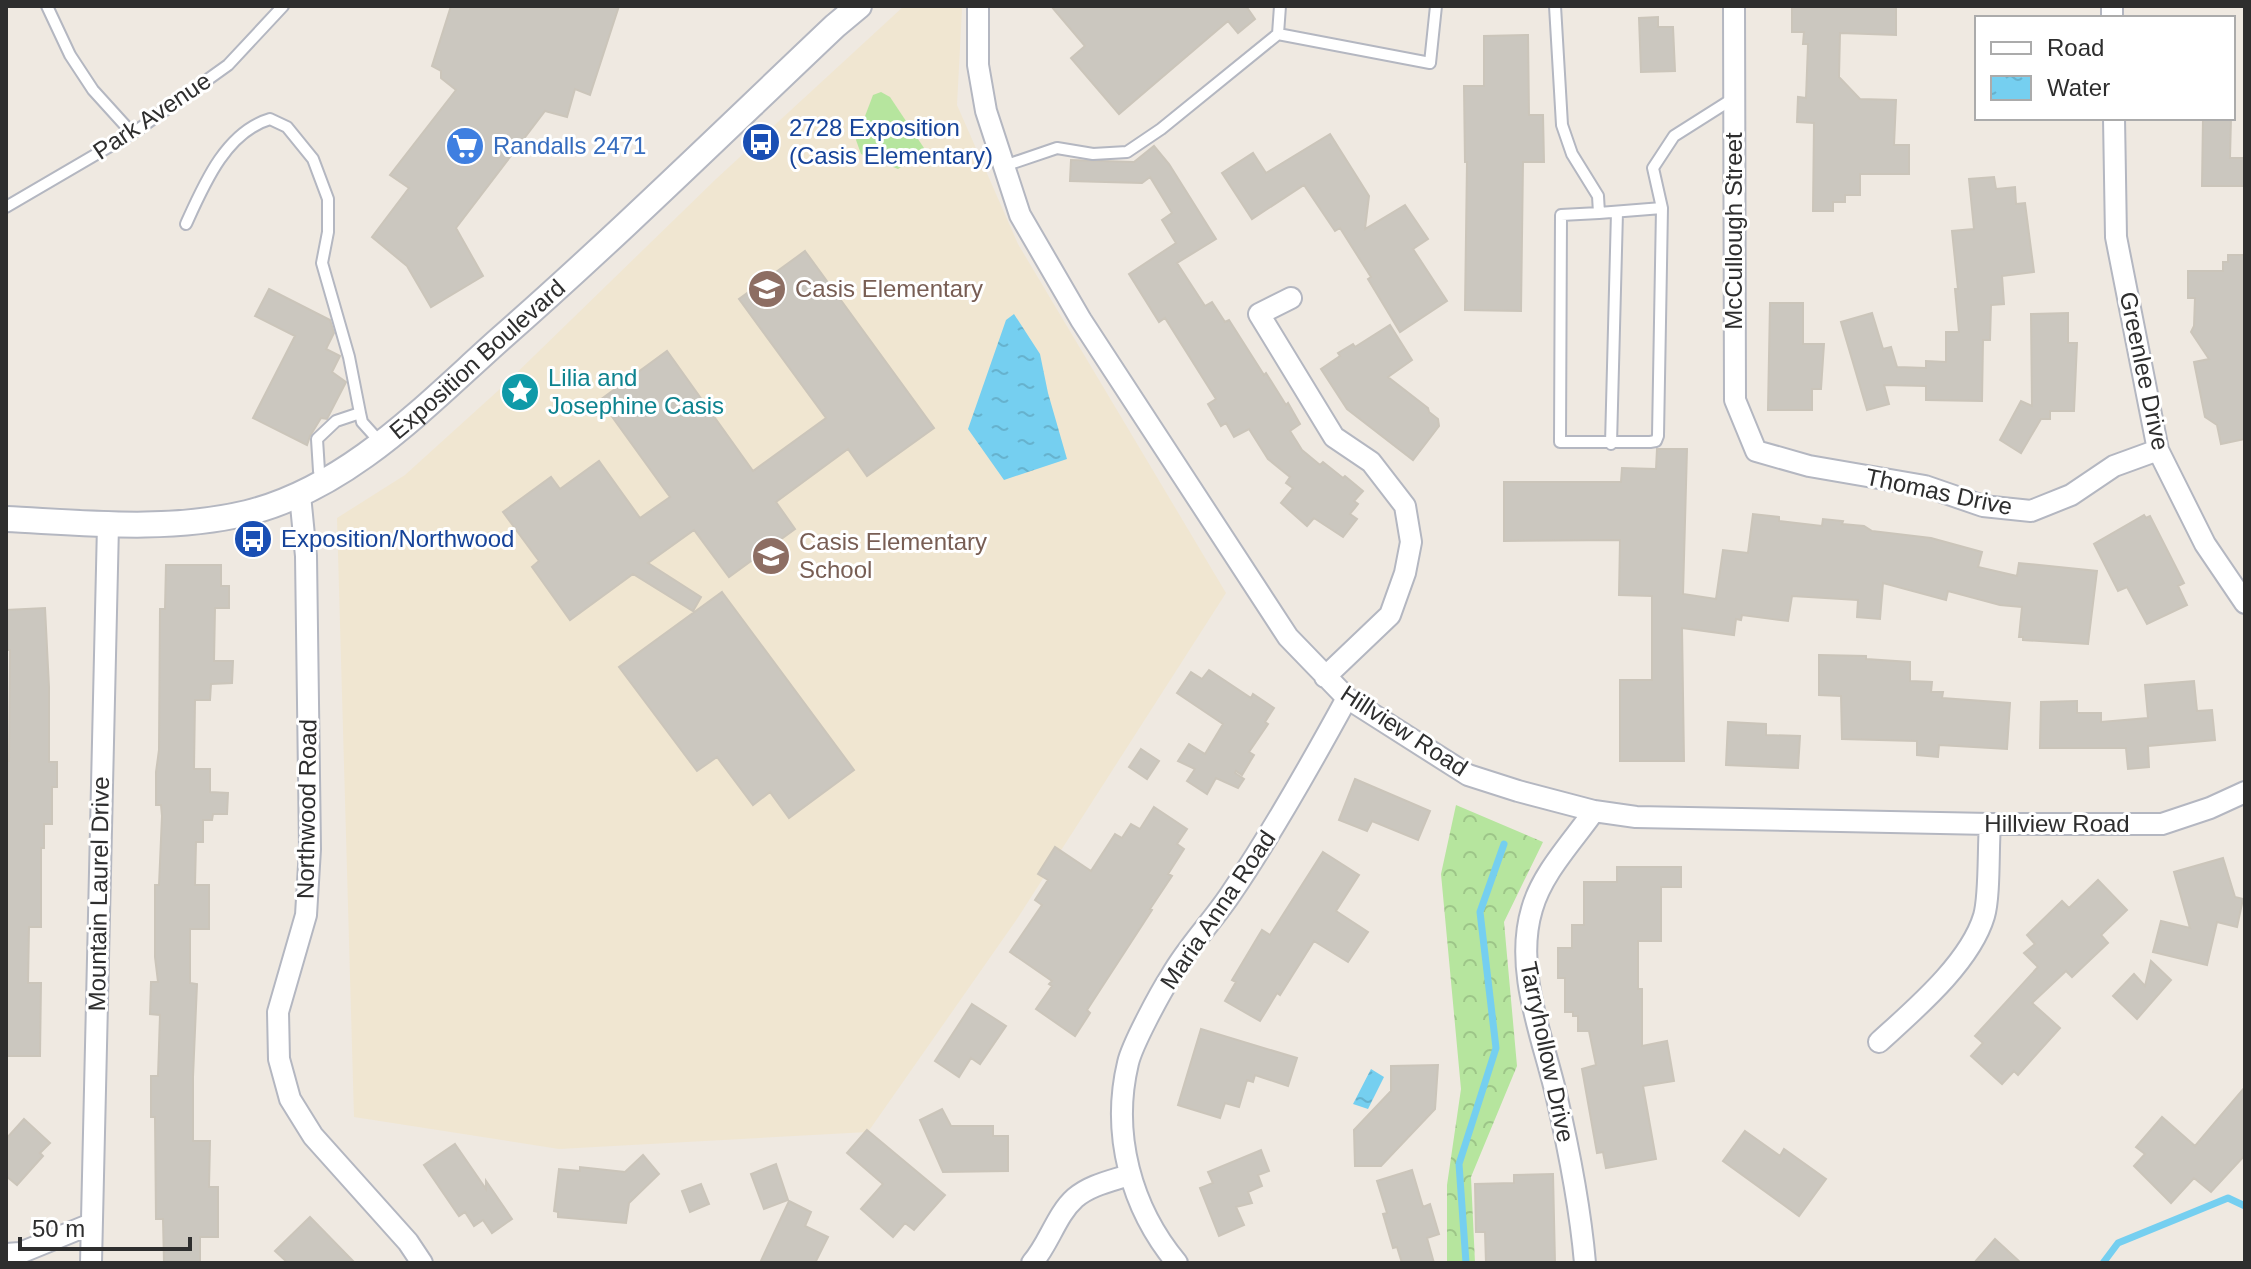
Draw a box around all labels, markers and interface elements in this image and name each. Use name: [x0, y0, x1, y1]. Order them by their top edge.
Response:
legend: [1975, 16, 2235, 120]
text: Road: [2047, 34, 2104, 61]
street label: Park Avenue: [88, 66, 216, 165]
text: Water: [2047, 74, 2110, 101]
place label: 2728 Exposition (Casis Elementary): [789, 114, 993, 169]
bus stop icon: 2728 Exposition (Casis Elementary): [740, 121, 782, 163]
supermarket icon: Randalls 2471: [444, 125, 486, 167]
place label: Randalls 2471: [493, 132, 646, 159]
street label: McCullough Street: [1720, 132, 1747, 330]
school or university icon: Casis Elementary: [746, 268, 788, 310]
street label: Exposition Boulevard: [384, 274, 570, 444]
place label: Casis Elementary: [795, 275, 983, 302]
street label: Greenlee Drive: [2115, 289, 2174, 453]
place label: Lilia and Josephine Casis: [548, 364, 724, 419]
place icon: Lilia and Josephine Casis: [499, 371, 541, 413]
street label: Thomas Drive: [1863, 463, 2015, 520]
bus stop icon: Exposition/Northwood: [232, 518, 274, 560]
place label: Exposition/Northwood: [281, 525, 514, 552]
place label: Casis Elementary School: [799, 528, 987, 583]
school or university icon: Casis Elementary School: [750, 535, 792, 577]
street label: Hillview Road: [1336, 680, 1473, 781]
street label: Northwood Road: [291, 719, 322, 899]
street label: Mountain Laurel Drive: [83, 776, 114, 1012]
street label: Hillview Road: [1984, 810, 2130, 837]
street label: Maria Anna Road: [1155, 825, 1281, 994]
street label: Tarryhollow Drive: [1515, 959, 1580, 1145]
scale bar: [20, 1201, 190, 1251]
text: 50 m: [32, 1215, 85, 1242]

